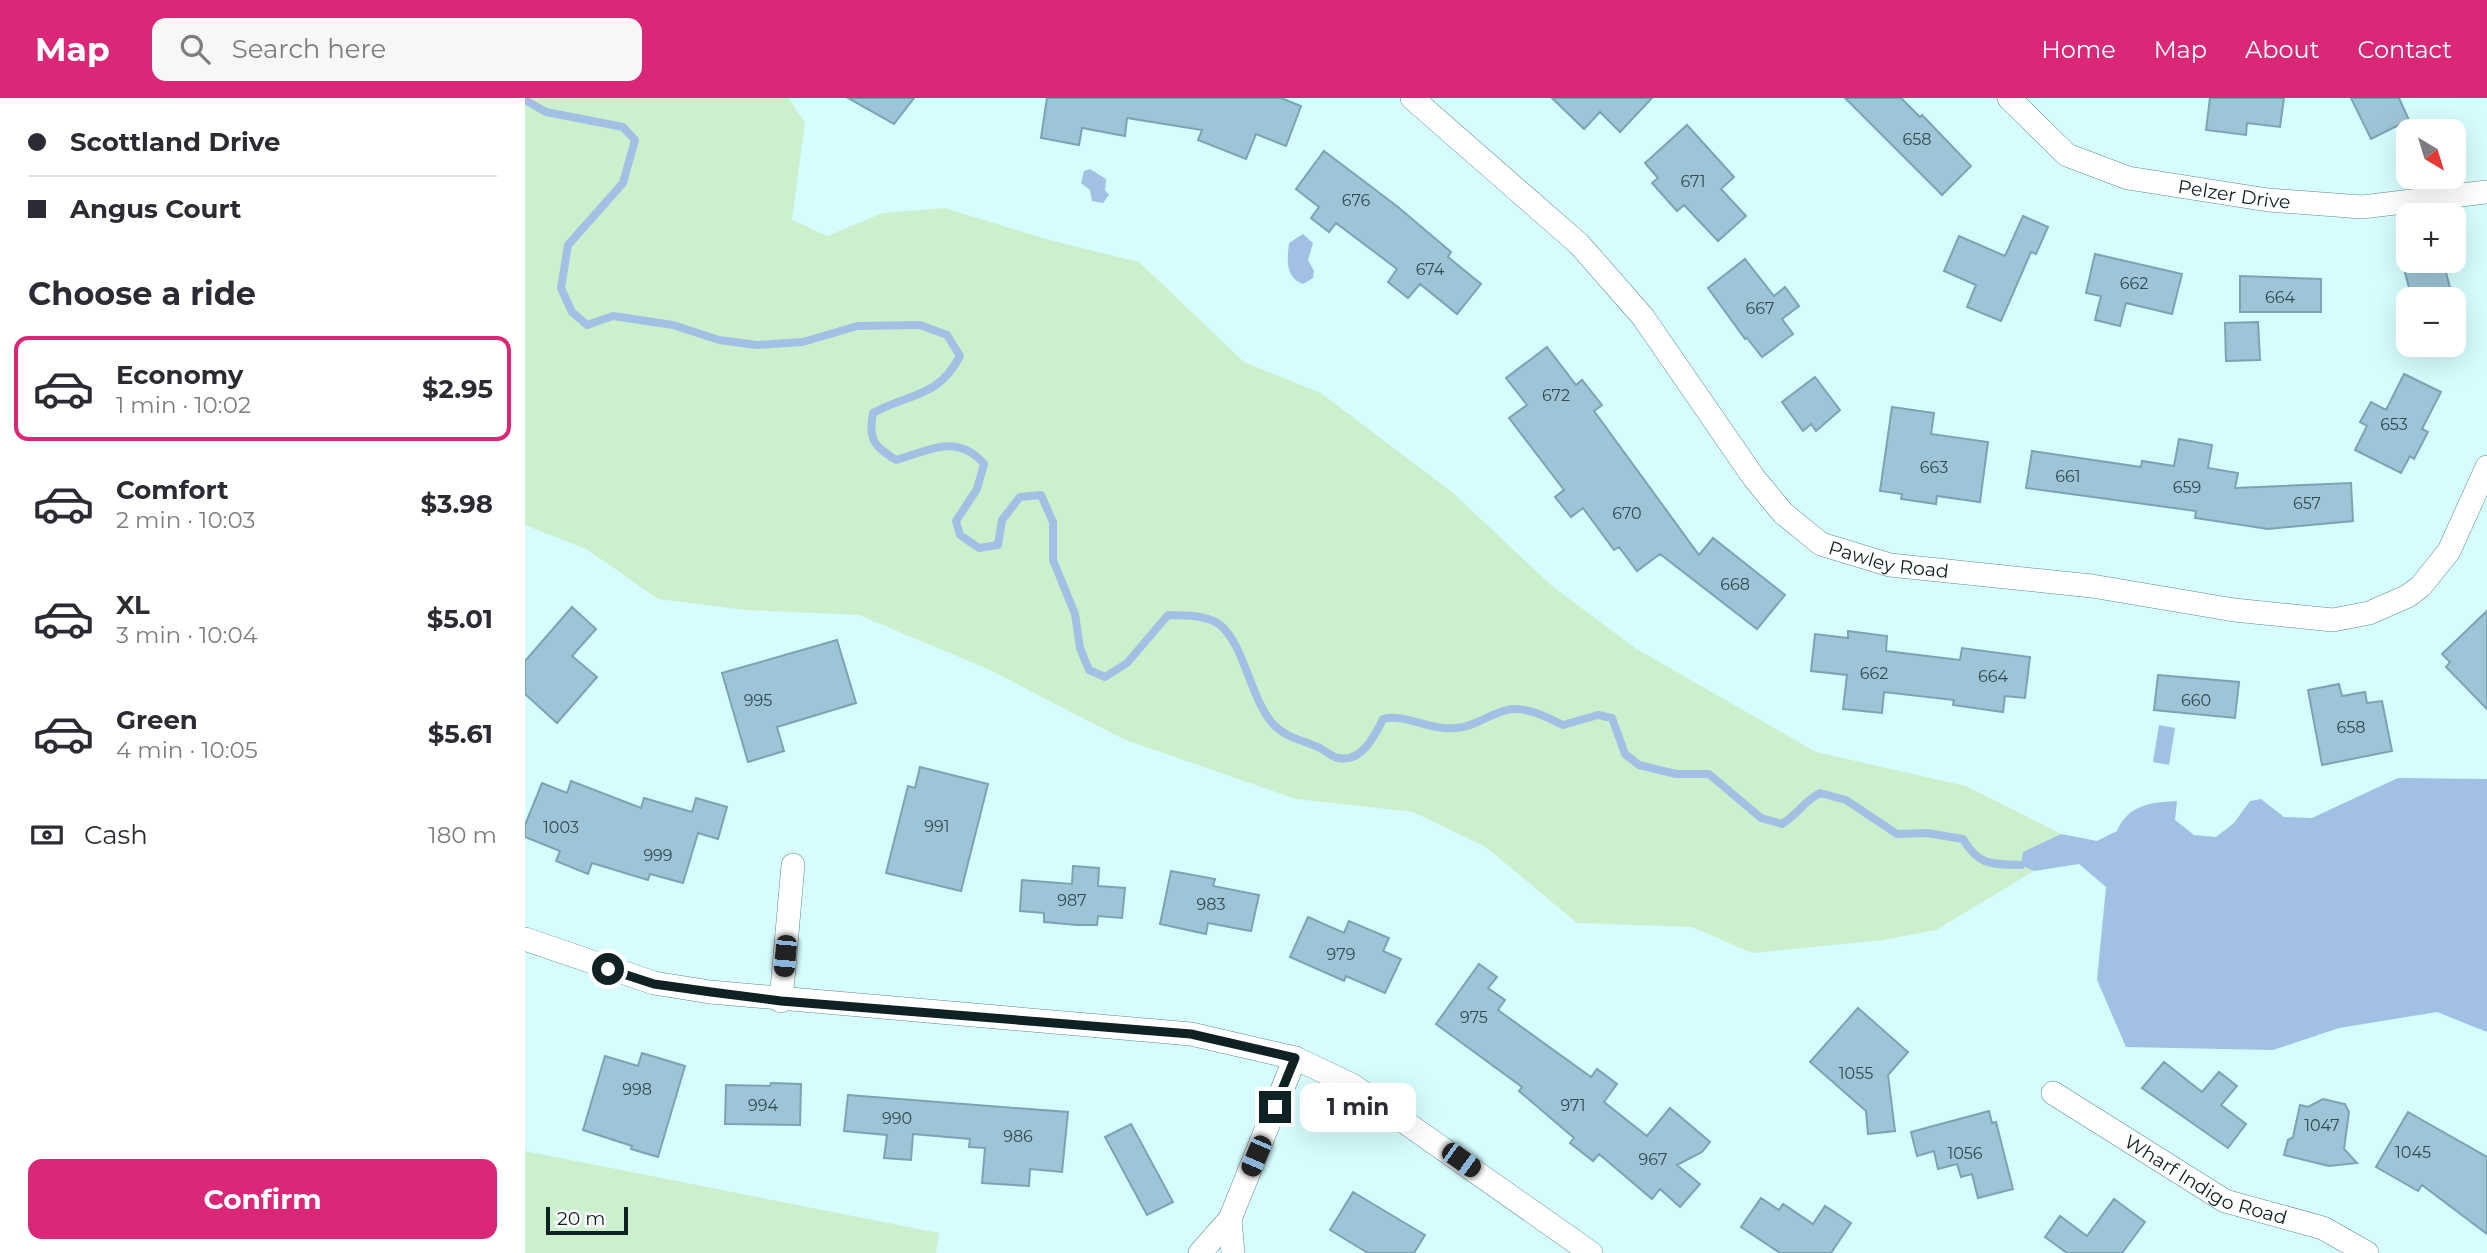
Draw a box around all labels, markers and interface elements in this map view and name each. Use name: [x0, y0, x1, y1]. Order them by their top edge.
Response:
search box: [152, 18, 642, 81]
text: Map: [35, 29, 110, 69]
icon: search: [176, 30, 214, 68]
text: Search here: [232, 33, 386, 65]
text: Home: [2041, 35, 2116, 64]
text: Map: [2154, 35, 2207, 64]
text: About: [2245, 35, 2319, 64]
text: Contact: [2357, 35, 2452, 64]
north arrow: [2396, 119, 2466, 189]
map controls: [2396, 119, 2466, 357]
text: Scottland Drive: [70, 126, 280, 158]
house number: 658: [1902, 130, 1932, 149]
house number: 671: [1681, 172, 1705, 191]
street label: Pelzer Drive: [2176, 175, 2291, 213]
house number: 676: [1342, 191, 1370, 210]
text: Angus Court: [70, 193, 241, 225]
button: +: [2396, 203, 2466, 273]
house number: 674: [1416, 260, 1445, 279]
text: Choose a ride: [28, 274, 256, 313]
house number: 662: [2120, 274, 2148, 293]
button: −: [2396, 287, 2466, 357]
house number: 664: [2265, 288, 2295, 307]
house number: 667: [1746, 299, 1774, 318]
icon: car: [32, 357, 95, 420]
text: Economy: [116, 359, 243, 391]
text: $2.95: [422, 373, 493, 405]
house number: 672: [1542, 386, 1570, 405]
text: 1 min · 10:02: [116, 391, 251, 419]
house number: 653: [2380, 415, 2408, 434]
house number: 663: [1920, 458, 1948, 477]
house number: 661: [2055, 467, 2081, 486]
icon: car: [32, 472, 95, 535]
text: Comfort: [116, 474, 228, 506]
house number: 659: [2173, 478, 2201, 497]
text: $3.98: [421, 488, 493, 520]
house number: 657: [2293, 494, 2321, 513]
house number: 670: [1612, 504, 1642, 523]
text: 2 min · 10:03: [116, 506, 255, 534]
street label: Pawley Road: [1826, 536, 1950, 583]
house number: 668: [1720, 575, 1750, 594]
icon: car: [32, 587, 95, 650]
text: XL: [116, 589, 150, 621]
text: $5.01: [427, 603, 493, 635]
text: 3 min · 10:04: [116, 621, 258, 649]
house number: 662: [1860, 664, 1888, 683]
house number: 664: [1978, 667, 2008, 686]
house number: 995: [744, 691, 772, 710]
house number: 660: [2181, 691, 2211, 710]
icon: car: [32, 702, 95, 765]
text: Green: [116, 704, 198, 736]
text: $5.61: [428, 718, 493, 750]
house number: 658: [2336, 718, 2366, 737]
text: 4 min · 10:05: [116, 736, 258, 764]
icon: cash: [28, 816, 66, 854]
house number: 991: [924, 817, 950, 836]
house number: 1003: [543, 818, 579, 837]
text: Cash: [84, 819, 148, 851]
text: 180 m: [428, 821, 497, 849]
house number: 999: [643, 846, 673, 865]
house number: 987: [1057, 891, 1087, 910]
house number: 983: [1197, 895, 1225, 914]
car: [773, 934, 798, 978]
house number: 979: [1327, 945, 1355, 964]
route start: [592, 953, 624, 985]
house number: 975: [1460, 1008, 1488, 1027]
house number: 1055: [1839, 1064, 1873, 1083]
house number: 998: [622, 1080, 652, 1099]
callout: 1 min: [1299, 1082, 1415, 1132]
route end: [1259, 1091, 1291, 1123]
text: 1 min: [1327, 1093, 1389, 1121]
house number: 994: [748, 1096, 778, 1115]
house number: 971: [1561, 1096, 1585, 1115]
house number: 990: [882, 1109, 912, 1128]
house number: 1047: [2304, 1116, 2340, 1135]
house number: 986: [1003, 1127, 1033, 1146]
street label: Wharf Indigo Road: [2120, 1129, 2290, 1229]
car: [1239, 1133, 1274, 1179]
car: [1438, 1139, 1485, 1181]
house number: 1045: [2395, 1143, 2431, 1162]
house number: 1056: [1947, 1144, 1983, 1163]
house number: 967: [1639, 1150, 1667, 1169]
button: Confirm: [28, 1159, 497, 1239]
scale bar: [546, 1204, 628, 1236]
text: 20 m: [557, 1207, 605, 1230]

